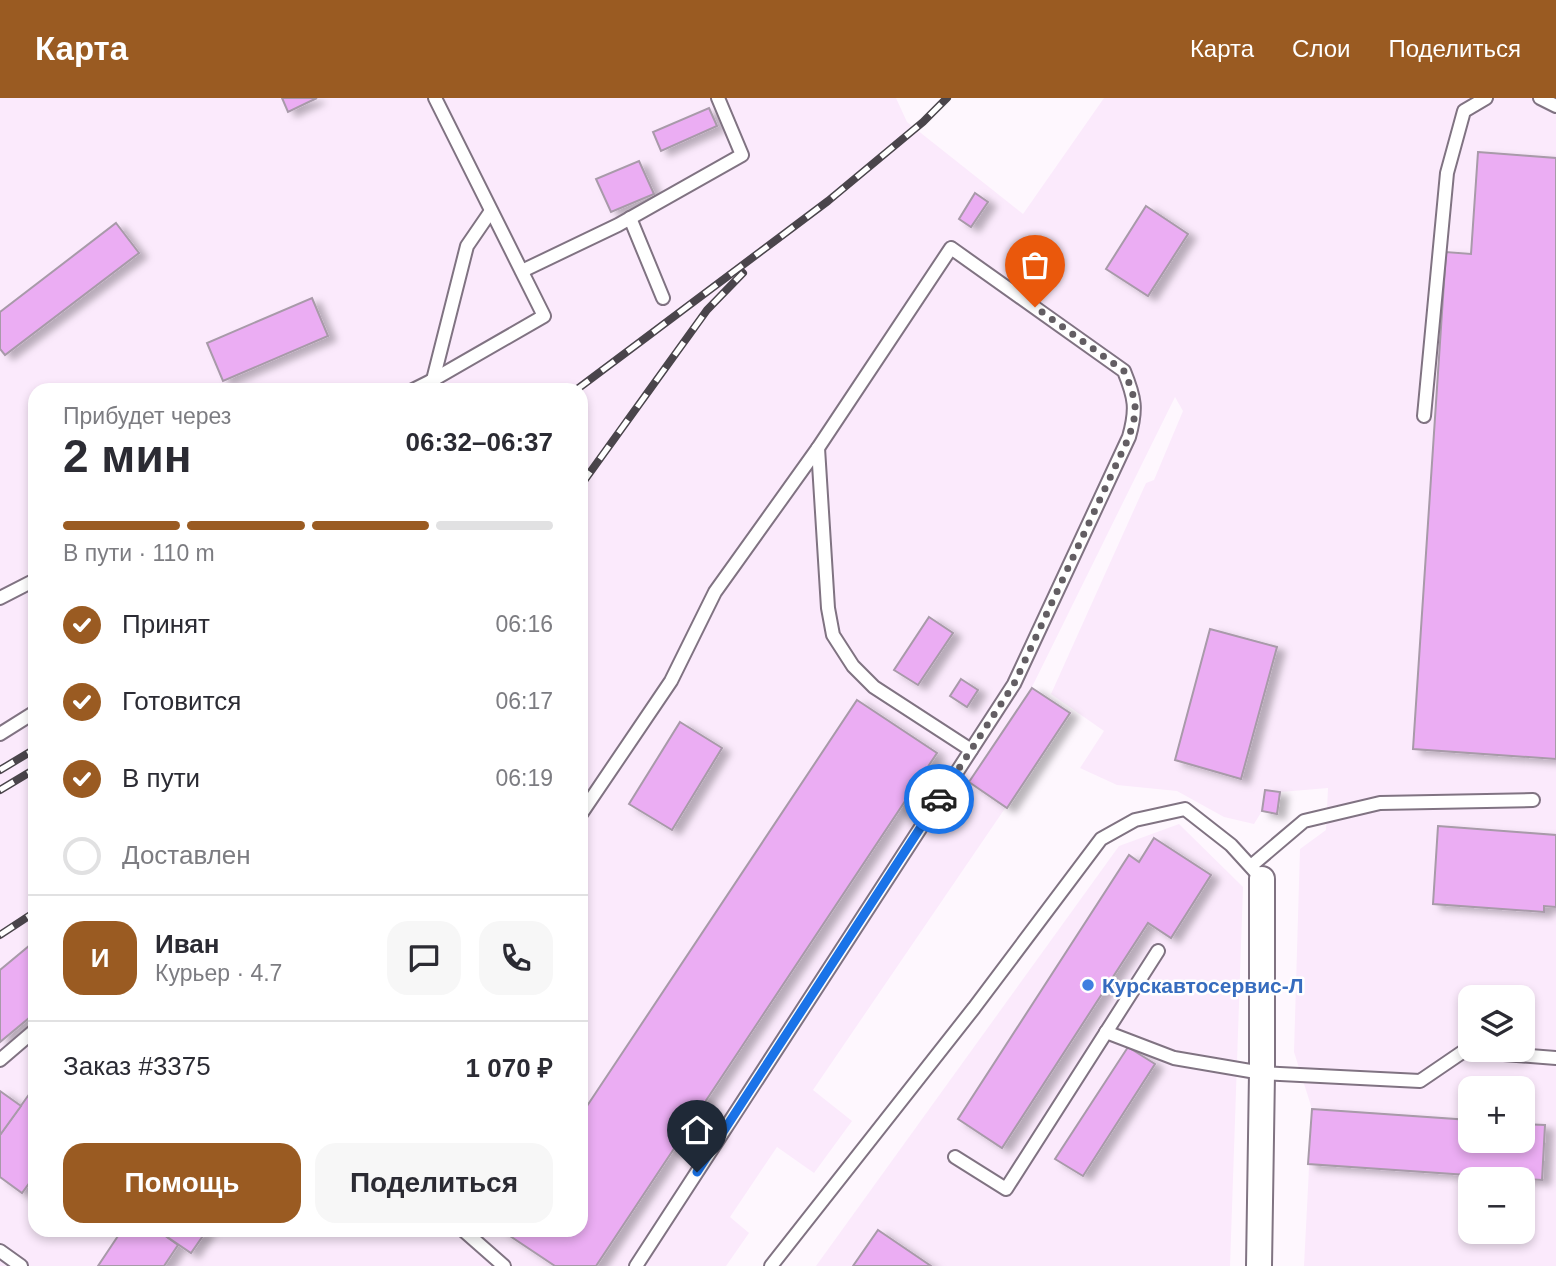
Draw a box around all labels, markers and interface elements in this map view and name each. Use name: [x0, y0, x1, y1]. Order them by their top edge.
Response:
text: Карта: [35, 30, 128, 67]
text: Карта: [1190, 35, 1254, 62]
text: Слои: [1292, 35, 1350, 62]
text: Поделиться: [1388, 35, 1521, 62]
pin: [1005, 235, 1065, 307]
icon: bag: [1016, 246, 1054, 284]
text: Прибудет через: [63, 403, 231, 429]
text: 06:32–06:37: [406, 427, 553, 457]
text: 2 мин: [63, 430, 191, 482]
text: В пути · 110 m: [63, 540, 215, 566]
icon: check: [63, 606, 101, 644]
text: Принят: [122, 609, 210, 639]
text: 06:16: [495, 611, 553, 637]
icon: check: [63, 683, 101, 721]
text: Готовится: [122, 686, 241, 716]
text: 06:17: [495, 688, 553, 714]
icon: check: [63, 760, 101, 798]
text: В пути: [122, 763, 200, 793]
courier: [904, 764, 974, 834]
text: 06:19: [495, 765, 553, 791]
icon: car: [920, 780, 958, 818]
text: Доставлен: [122, 840, 251, 870]
button: chat: [387, 921, 461, 995]
button: phone: [479, 921, 553, 995]
text: Иван: [155, 929, 220, 959]
text: И: [91, 943, 109, 973]
text: Курьер · 4.7: [155, 960, 282, 986]
place label: Курскавтосервис-Л: [1102, 974, 1304, 997]
marker: Курскавтосервис-Л: [1080, 977, 1096, 993]
map controls: [1458, 985, 1535, 1244]
button: layers: [1458, 985, 1535, 1062]
text: Заказ #3375: [63, 1051, 211, 1081]
text: 1 070 ₽: [466, 1053, 553, 1083]
button: +: [1458, 1076, 1535, 1153]
pin: [667, 1100, 727, 1172]
icon: home: [678, 1111, 716, 1149]
button: Помощь: [63, 1143, 301, 1223]
button: Поделиться: [315, 1143, 553, 1223]
button: −: [1458, 1167, 1535, 1244]

